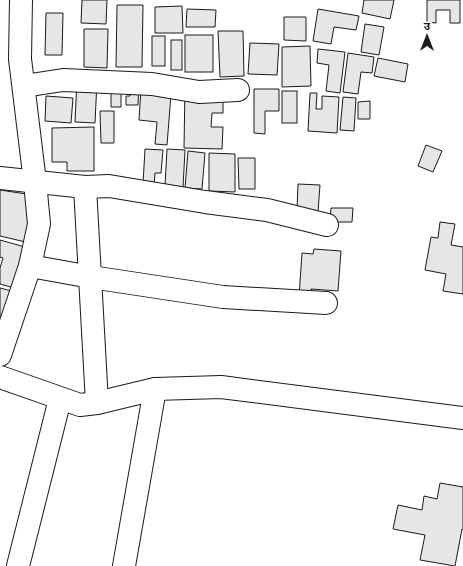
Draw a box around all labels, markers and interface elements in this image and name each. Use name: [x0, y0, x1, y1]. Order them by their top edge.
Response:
north arrow: [407, 16, 447, 56]
text: उ: [424, 19, 431, 34]

